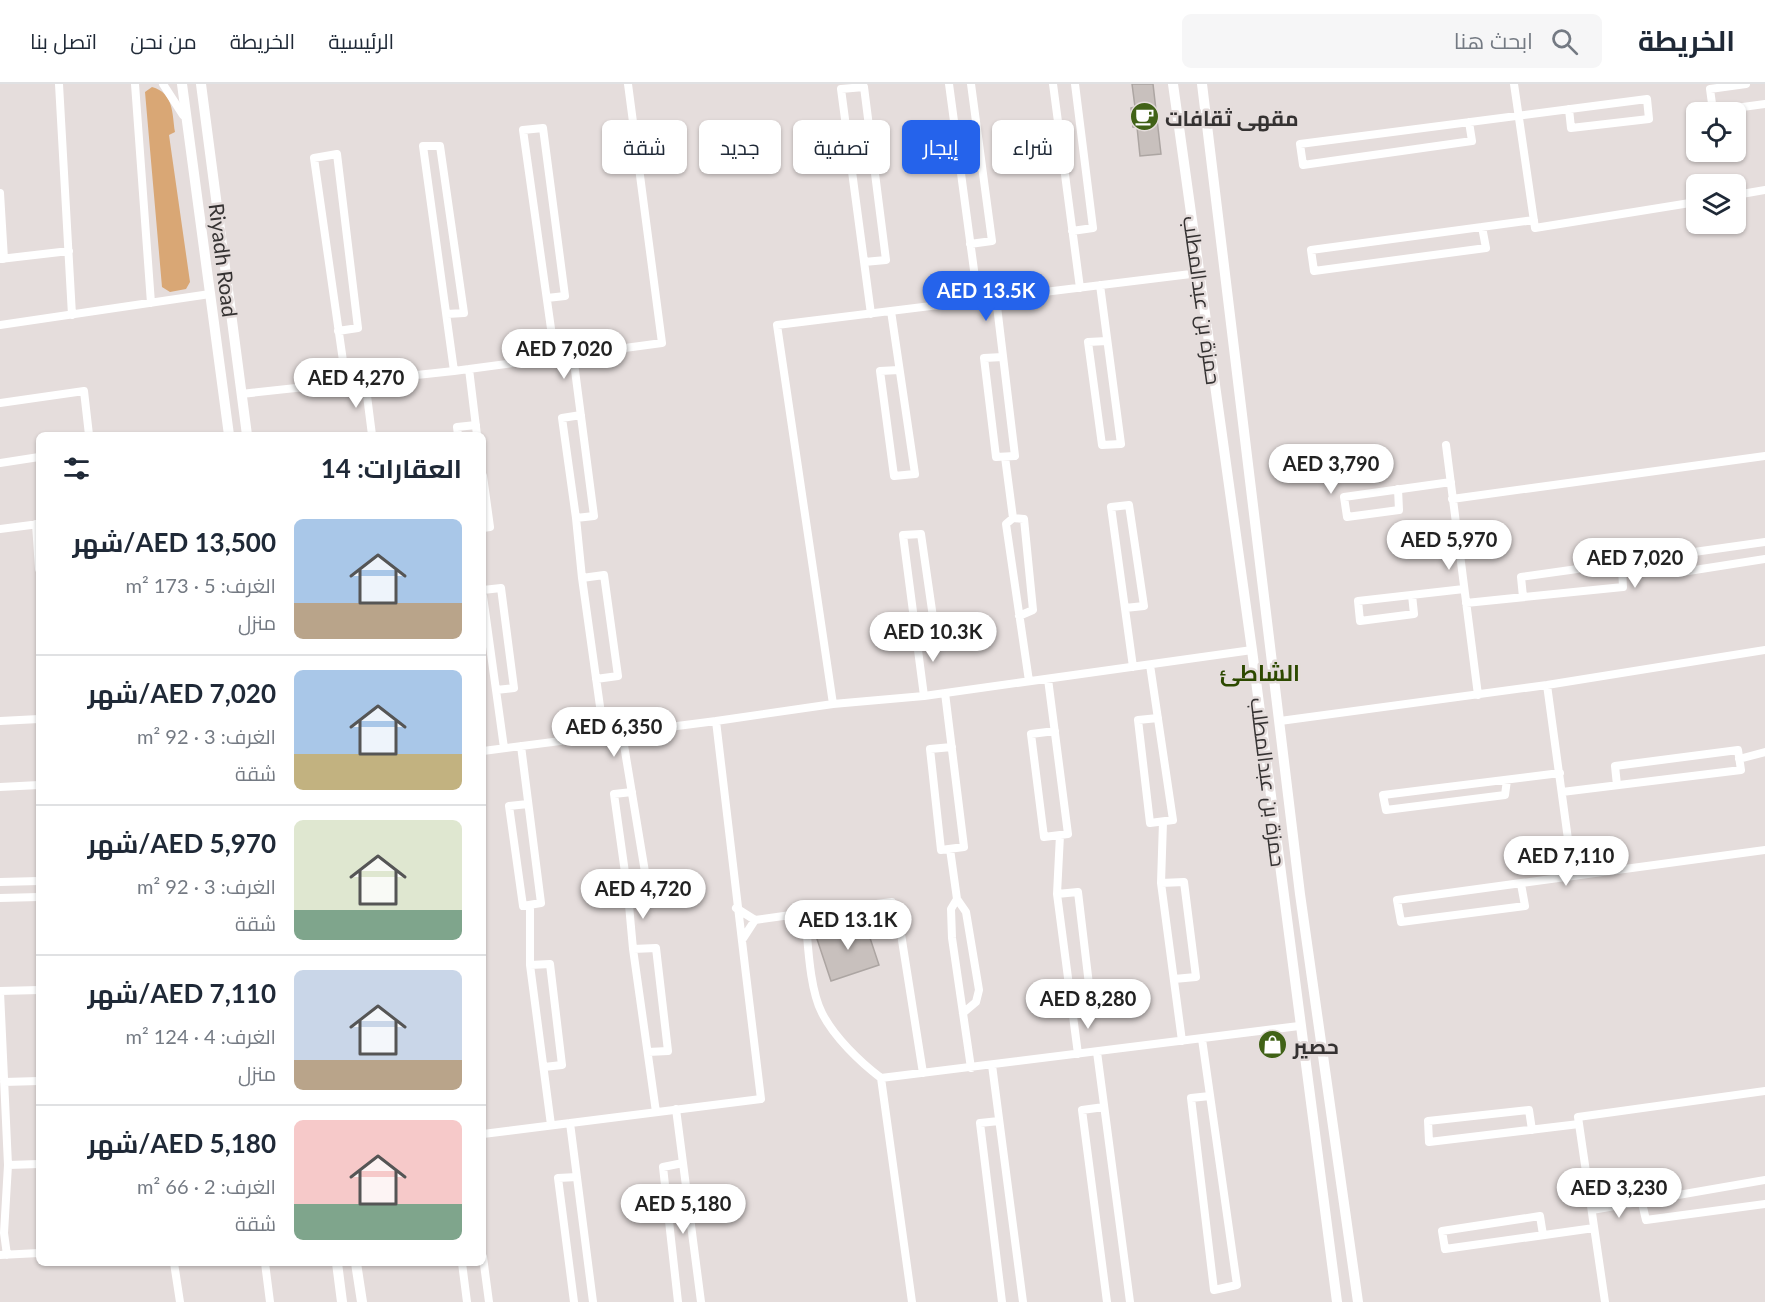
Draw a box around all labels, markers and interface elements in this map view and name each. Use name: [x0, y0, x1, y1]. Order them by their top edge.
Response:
search box: [1182, 14, 1602, 68]
text: الخريطة: [1638, 23, 1735, 57]
icon: search: [1548, 25, 1581, 58]
text: ابحث هنا: [1454, 27, 1533, 54]
text: اتصل بنا: [30, 28, 97, 53]
text: من نحن: [130, 28, 197, 53]
text: الخريطة: [230, 28, 295, 53]
text: الرئيسية: [328, 28, 394, 53]
cafe icon: مقهى ثقافات: [1128, 101, 1160, 133]
map controls: [1686, 102, 1746, 234]
button: locate: [1686, 102, 1746, 162]
place label: مقهى ثقافات: [1165, 105, 1299, 132]
chip: شقة: [602, 120, 687, 174]
chip: جديد: [699, 120, 781, 174]
chip: تصفية: [793, 120, 890, 174]
chip: إيجار: [902, 120, 980, 174]
chip: شراء: [992, 120, 1074, 174]
button: layers: [1686, 174, 1746, 234]
street label: Riyadh Road: [205, 202, 243, 318]
street label: حمزة بن عبدالمطلب: [1177, 214, 1227, 386]
pin: AED 13.5K: [917, 271, 1055, 322]
text: AED 13.5K: [937, 278, 1035, 302]
pin: AED 7,020: [495, 329, 633, 380]
text: AED 7,020: [516, 336, 612, 360]
pin: AED 4,270: [287, 358, 425, 409]
text: AED 4,270: [308, 365, 404, 389]
pin: AED 3,790: [1262, 444, 1400, 495]
text: AED 3,790: [1283, 451, 1379, 475]
icon: filters: [60, 452, 93, 485]
text: العقارات: 14: [321, 452, 462, 484]
pin: AED 5,970: [1380, 520, 1518, 571]
text: AED 13,500/شهر: [72, 526, 276, 558]
text: AED 5,970: [1401, 527, 1497, 551]
pin: AED 7,020: [1566, 538, 1704, 589]
icon: home: [342, 543, 414, 615]
text: AED 7,020: [1587, 545, 1683, 569]
text: الغرف: 5 · 173 m²: [125, 573, 276, 597]
text: منزل: [238, 610, 276, 634]
pin: AED 10.3K: [864, 612, 1002, 663]
text: AED 10.3K: [884, 619, 982, 643]
district label: الشاطئ: [1220, 659, 1300, 687]
text: AED 7,020/شهر: [88, 677, 276, 709]
icon: home: [342, 694, 414, 766]
street label: حمزة بن عبدالمطلب: [1244, 696, 1292, 868]
pin: AED 6,350: [545, 707, 683, 758]
text: AED 6,350: [566, 714, 662, 738]
text: الغرف: 3 · 92 m²: [137, 724, 276, 748]
text: شقة: [235, 761, 276, 785]
text: AED 5,970/شهر: [88, 827, 276, 859]
pin: AED 7,110: [1497, 836, 1635, 887]
text: AED 7,110: [1518, 843, 1614, 867]
icon: home: [342, 844, 414, 916]
pin: AED 4,720: [574, 869, 712, 920]
text: الغرف: 3 · 92 m²: [137, 874, 276, 898]
text: AED 4,720: [595, 876, 691, 900]
pin: AED 13.1K: [779, 900, 917, 951]
text: AED 13.1K: [799, 907, 897, 931]
text: شقة: [235, 911, 276, 935]
text: AED 7,110/شهر: [88, 977, 276, 1009]
pin: AED 8,280: [1019, 979, 1157, 1030]
text: AED 8,280: [1040, 986, 1136, 1010]
icon: home: [342, 994, 414, 1066]
text: الغرف: 4 · 124 m²: [125, 1024, 276, 1048]
shop icon: حصير: [1256, 1029, 1288, 1061]
place label: حصير: [1292, 1033, 1339, 1059]
text: منزل: [238, 1061, 276, 1085]
text: AED 5,180/شهر: [88, 1127, 276, 1159]
icon: home: [342, 1144, 414, 1216]
pin: AED 3,230: [1550, 1168, 1688, 1219]
text: الغرف: 2 · 66 m²: [137, 1174, 276, 1198]
text: AED 3,230: [1571, 1175, 1667, 1199]
pin: AED 5,180: [614, 1184, 752, 1235]
text: AED 5,180: [635, 1191, 731, 1215]
text: شقة: [235, 1211, 276, 1235]

